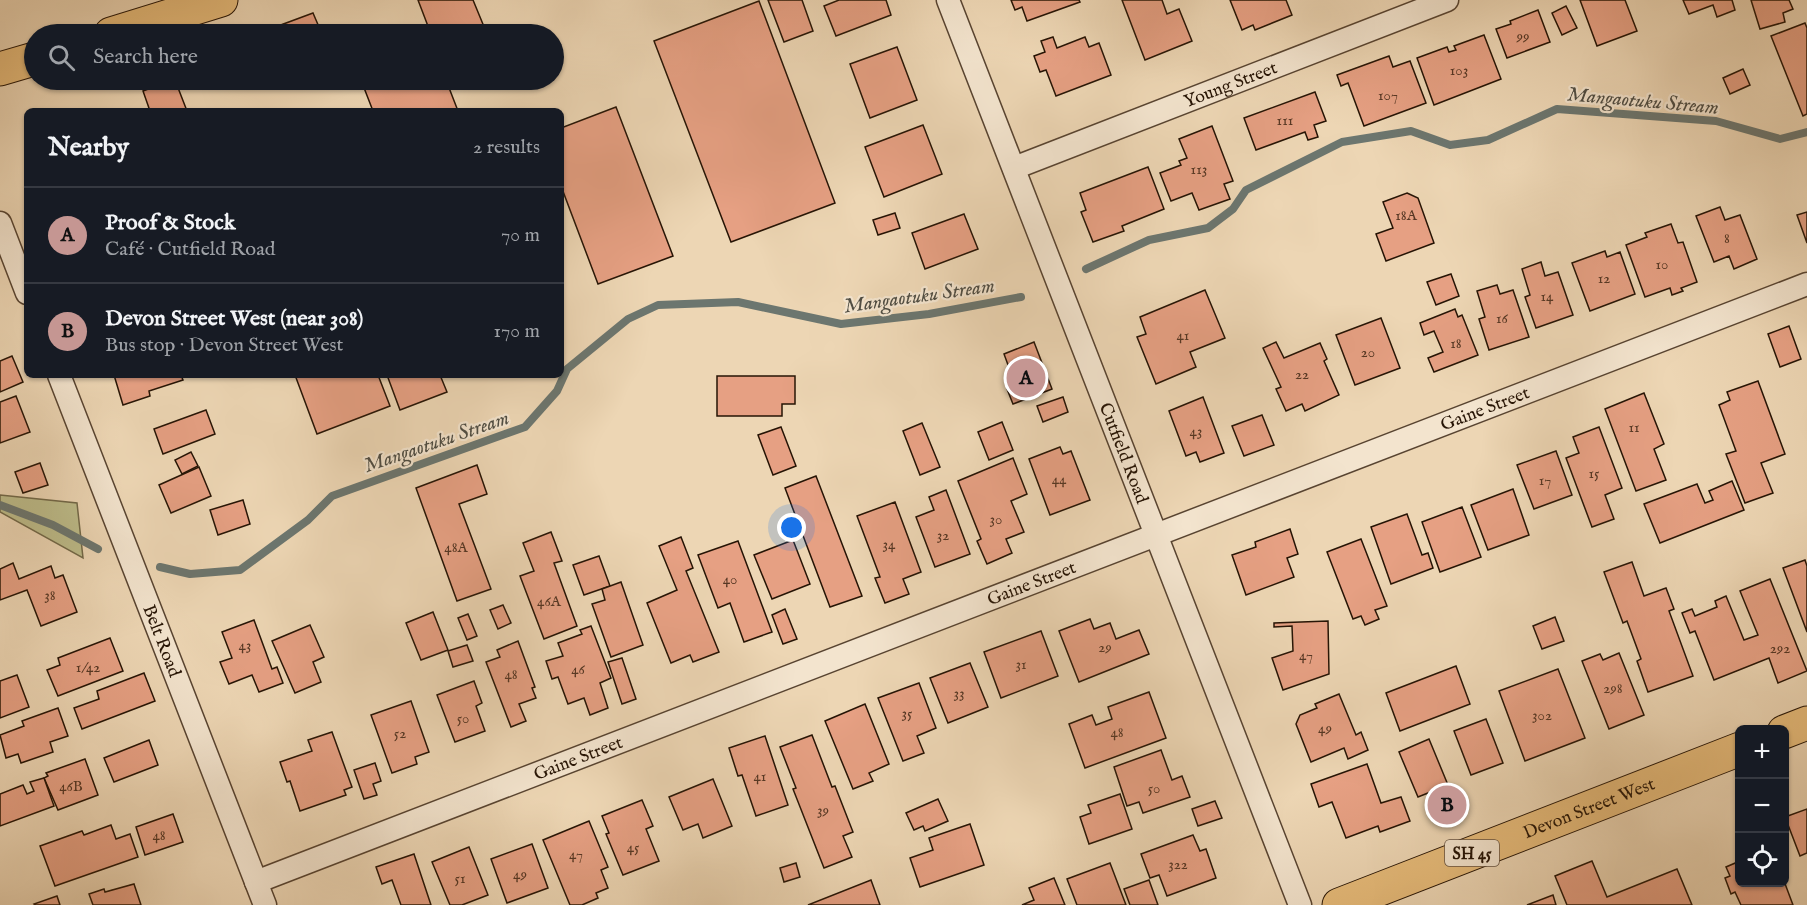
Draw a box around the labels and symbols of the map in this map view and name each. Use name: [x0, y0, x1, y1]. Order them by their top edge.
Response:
house number: 99: [1515, 27, 1530, 46]
street label: Young Street: [1181, 57, 1281, 114]
house number: 103: [1450, 61, 1468, 80]
water label: Mangaotuku Stream: [1566, 82, 1720, 122]
house number: 107: [1378, 86, 1398, 105]
house number: 111: [1277, 111, 1293, 130]
house number: 113: [1191, 160, 1207, 179]
house number: 18A: [1395, 206, 1418, 225]
house number: 8: [1724, 229, 1730, 248]
house number: 10: [1656, 255, 1668, 274]
house number: 12: [1598, 269, 1610, 288]
water label: Mangaotuku Stream: [842, 274, 996, 320]
house number: 14: [1541, 287, 1554, 306]
house number: 16: [1496, 309, 1509, 328]
house number: 41: [1177, 326, 1189, 345]
house number: 18: [1450, 334, 1462, 353]
house number: 20: [1361, 343, 1375, 362]
pin: A: [1006, 356, 1046, 400]
house number: 22: [1295, 365, 1309, 384]
street label: Gaine Street: [1438, 382, 1533, 437]
street label: Cutfield Road: [1093, 400, 1153, 508]
water label: Mangaotuku Stream: [361, 406, 513, 480]
house number: 11: [1628, 418, 1640, 437]
house number: 43: [1190, 422, 1202, 441]
house number: 15: [1588, 464, 1600, 483]
house number: 44: [1052, 470, 1067, 489]
house number: 17: [1539, 471, 1551, 490]
house number: 30: [990, 510, 1002, 529]
your location: [777, 513, 806, 542]
house number: 32: [937, 526, 949, 545]
house number: 34: [883, 535, 896, 554]
house number: 48A: [444, 538, 469, 557]
street label: Gaine Street: [984, 557, 1080, 612]
house number: 40: [723, 570, 737, 589]
house number: 38: [44, 586, 56, 605]
house number: 46A: [537, 592, 562, 611]
street label: Belt Road: [136, 602, 185, 681]
house number: 43: [239, 636, 251, 655]
house number: 29: [1098, 638, 1112, 657]
house number: 292: [1770, 639, 1790, 658]
house number: 47: [1299, 646, 1313, 665]
house number: 31: [1015, 655, 1027, 674]
house number: 1/42: [76, 658, 100, 677]
house number: 46: [571, 660, 586, 679]
house number: 48: [504, 665, 518, 684]
house number: 298: [1603, 679, 1623, 698]
house number: 33: [953, 684, 965, 703]
house number: 35: [901, 704, 913, 723]
house number: 302: [1532, 706, 1552, 725]
house number: 50: [457, 709, 469, 728]
house number: 49: [1318, 719, 1332, 738]
house number: 48: [1110, 723, 1124, 742]
house number: 52: [394, 724, 406, 743]
street label: Gaine Street: [531, 732, 626, 787]
house number: 41: [754, 767, 766, 786]
street label: Devon Street West: [1520, 773, 1658, 845]
house number: 46B: [59, 777, 83, 796]
house number: 50: [1148, 779, 1160, 798]
pin: B: [1428, 782, 1466, 828]
house number: 39: [817, 801, 829, 820]
house number: 48: [152, 826, 166, 845]
house number: 45: [627, 838, 640, 857]
road number: SH 45: [1445, 840, 1499, 866]
house number: 47: [569, 845, 583, 864]
house number: 322: [1168, 855, 1188, 874]
house number: 49: [513, 865, 527, 884]
house number: 51: [454, 869, 466, 888]

